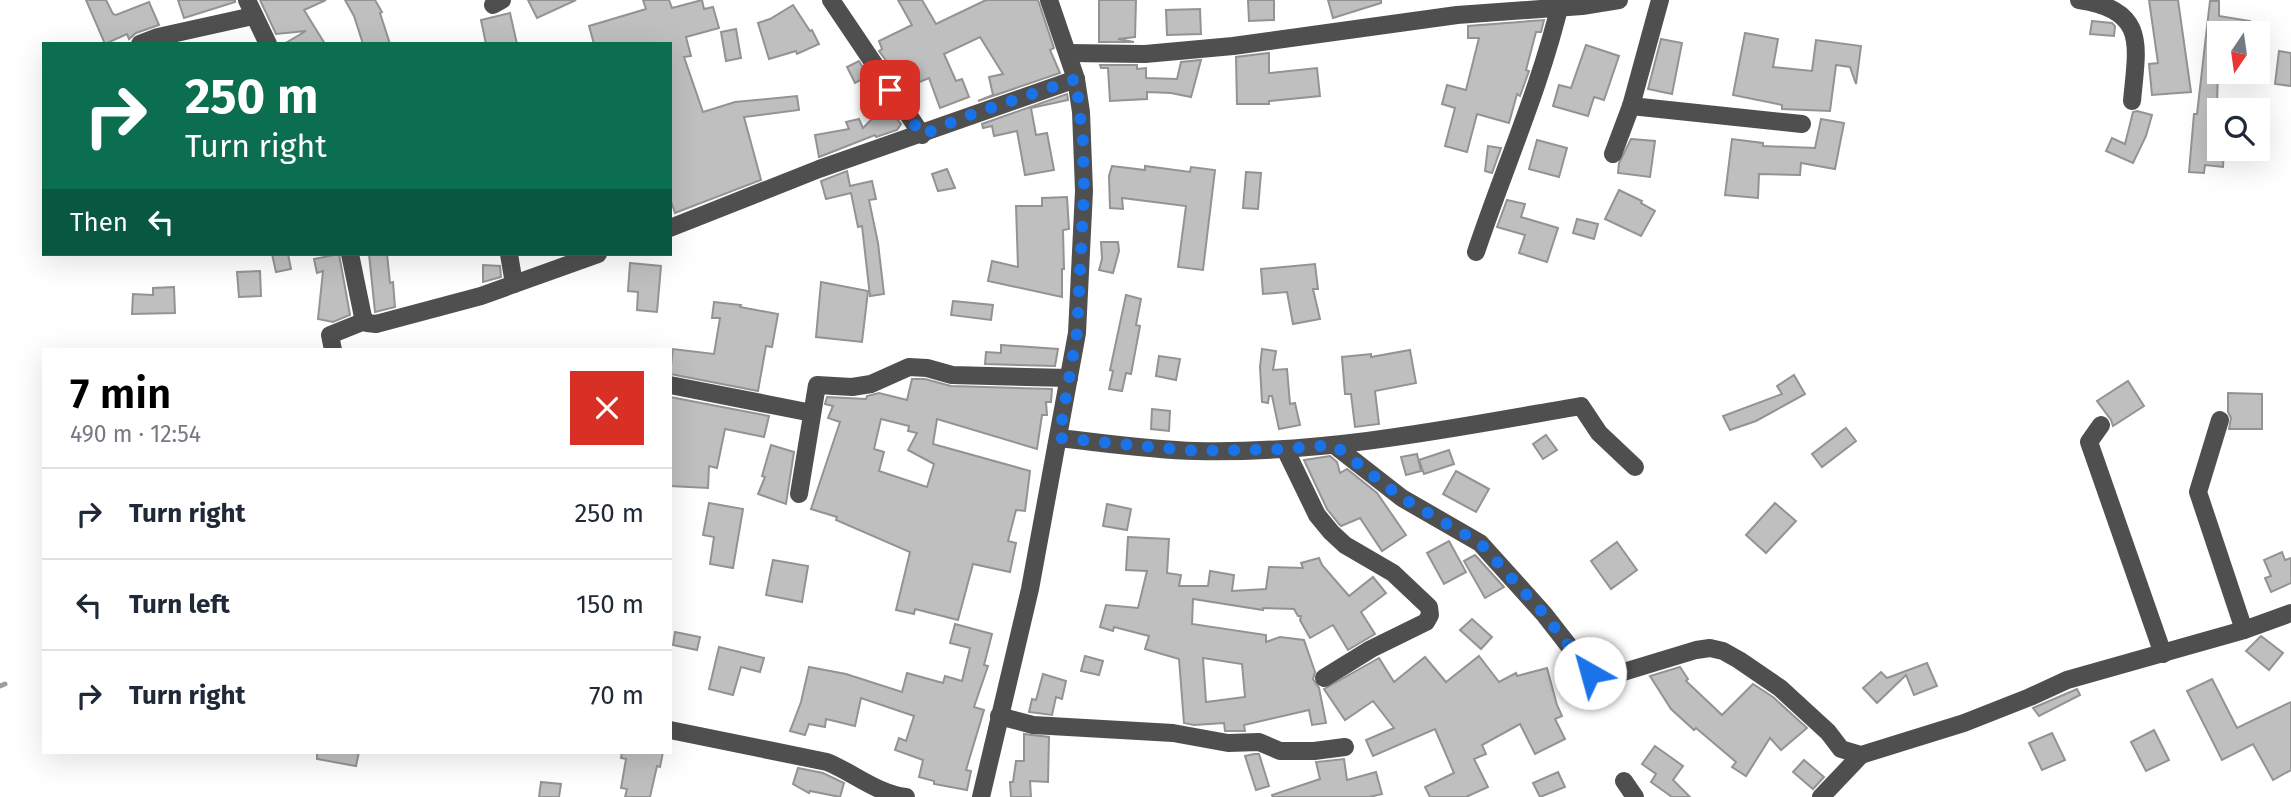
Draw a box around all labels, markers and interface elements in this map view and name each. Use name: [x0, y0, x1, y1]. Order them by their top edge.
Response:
north arrow: [2207, 21, 2270, 84]
map controls: [2207, 21, 2270, 161]
pin: [860, 60, 920, 120]
text: 250 m: [185, 67, 318, 126]
icon: right: [70, 70, 161, 161]
icon: arrive: [871, 71, 909, 109]
button: search: [2207, 98, 2270, 161]
text: Turn right: [185, 127, 327, 165]
icon: left: [142, 203, 180, 241]
text: Then: [70, 207, 128, 238]
text: 7 min: [70, 369, 171, 419]
button: close: [570, 371, 644, 445]
text: 490 m · 12:54: [70, 420, 201, 448]
icon: right: [70, 495, 108, 533]
text: Turn right: [129, 498, 246, 529]
text: 250 m: [574, 498, 644, 529]
icon: left: [70, 586, 108, 624]
text: Turn left: [129, 589, 230, 620]
text: 150 m: [576, 589, 644, 620]
position arrow: [1553, 636, 1627, 710]
icon: right: [70, 677, 108, 715]
text: Turn right: [129, 680, 246, 711]
text: 70 m: [589, 680, 644, 711]

